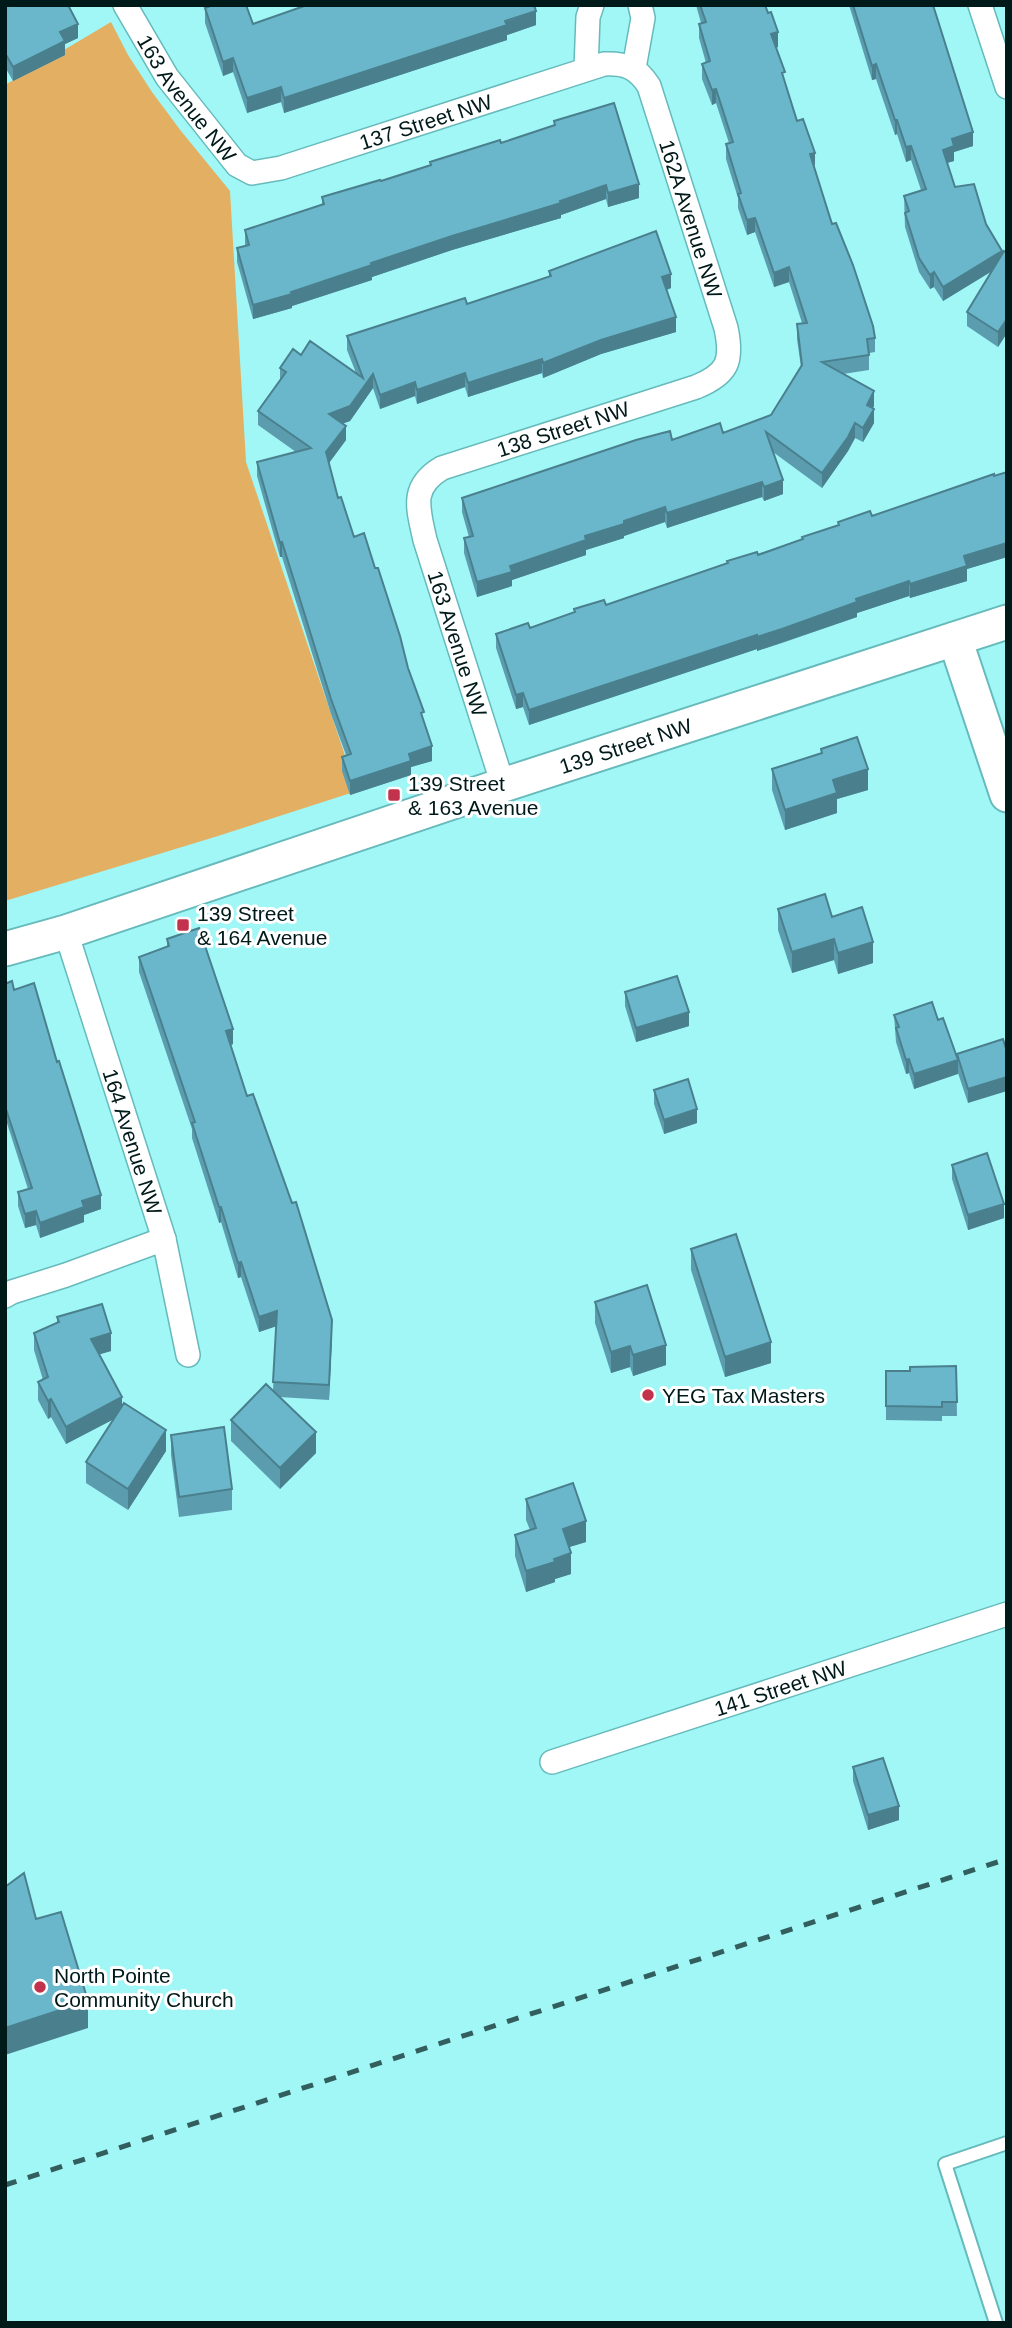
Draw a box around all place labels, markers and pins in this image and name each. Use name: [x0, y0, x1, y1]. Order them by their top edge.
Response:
place label: 139 Street & 163 Avenue: [408, 772, 538, 819]
marker: 139 Street & 163 Avenue: [386, 787, 402, 803]
place label: 139 Street & 164 Avenue: [197, 902, 327, 949]
marker: 139 Street & 164 Avenue: [175, 917, 191, 933]
place label: YEG Tax Masters: [662, 1384, 825, 1407]
marker: YEG Tax Masters: [640, 1387, 656, 1403]
place label: North Pointe Community Church: [54, 1964, 234, 2011]
marker: North Pointe Community Church: [32, 1979, 48, 1995]

